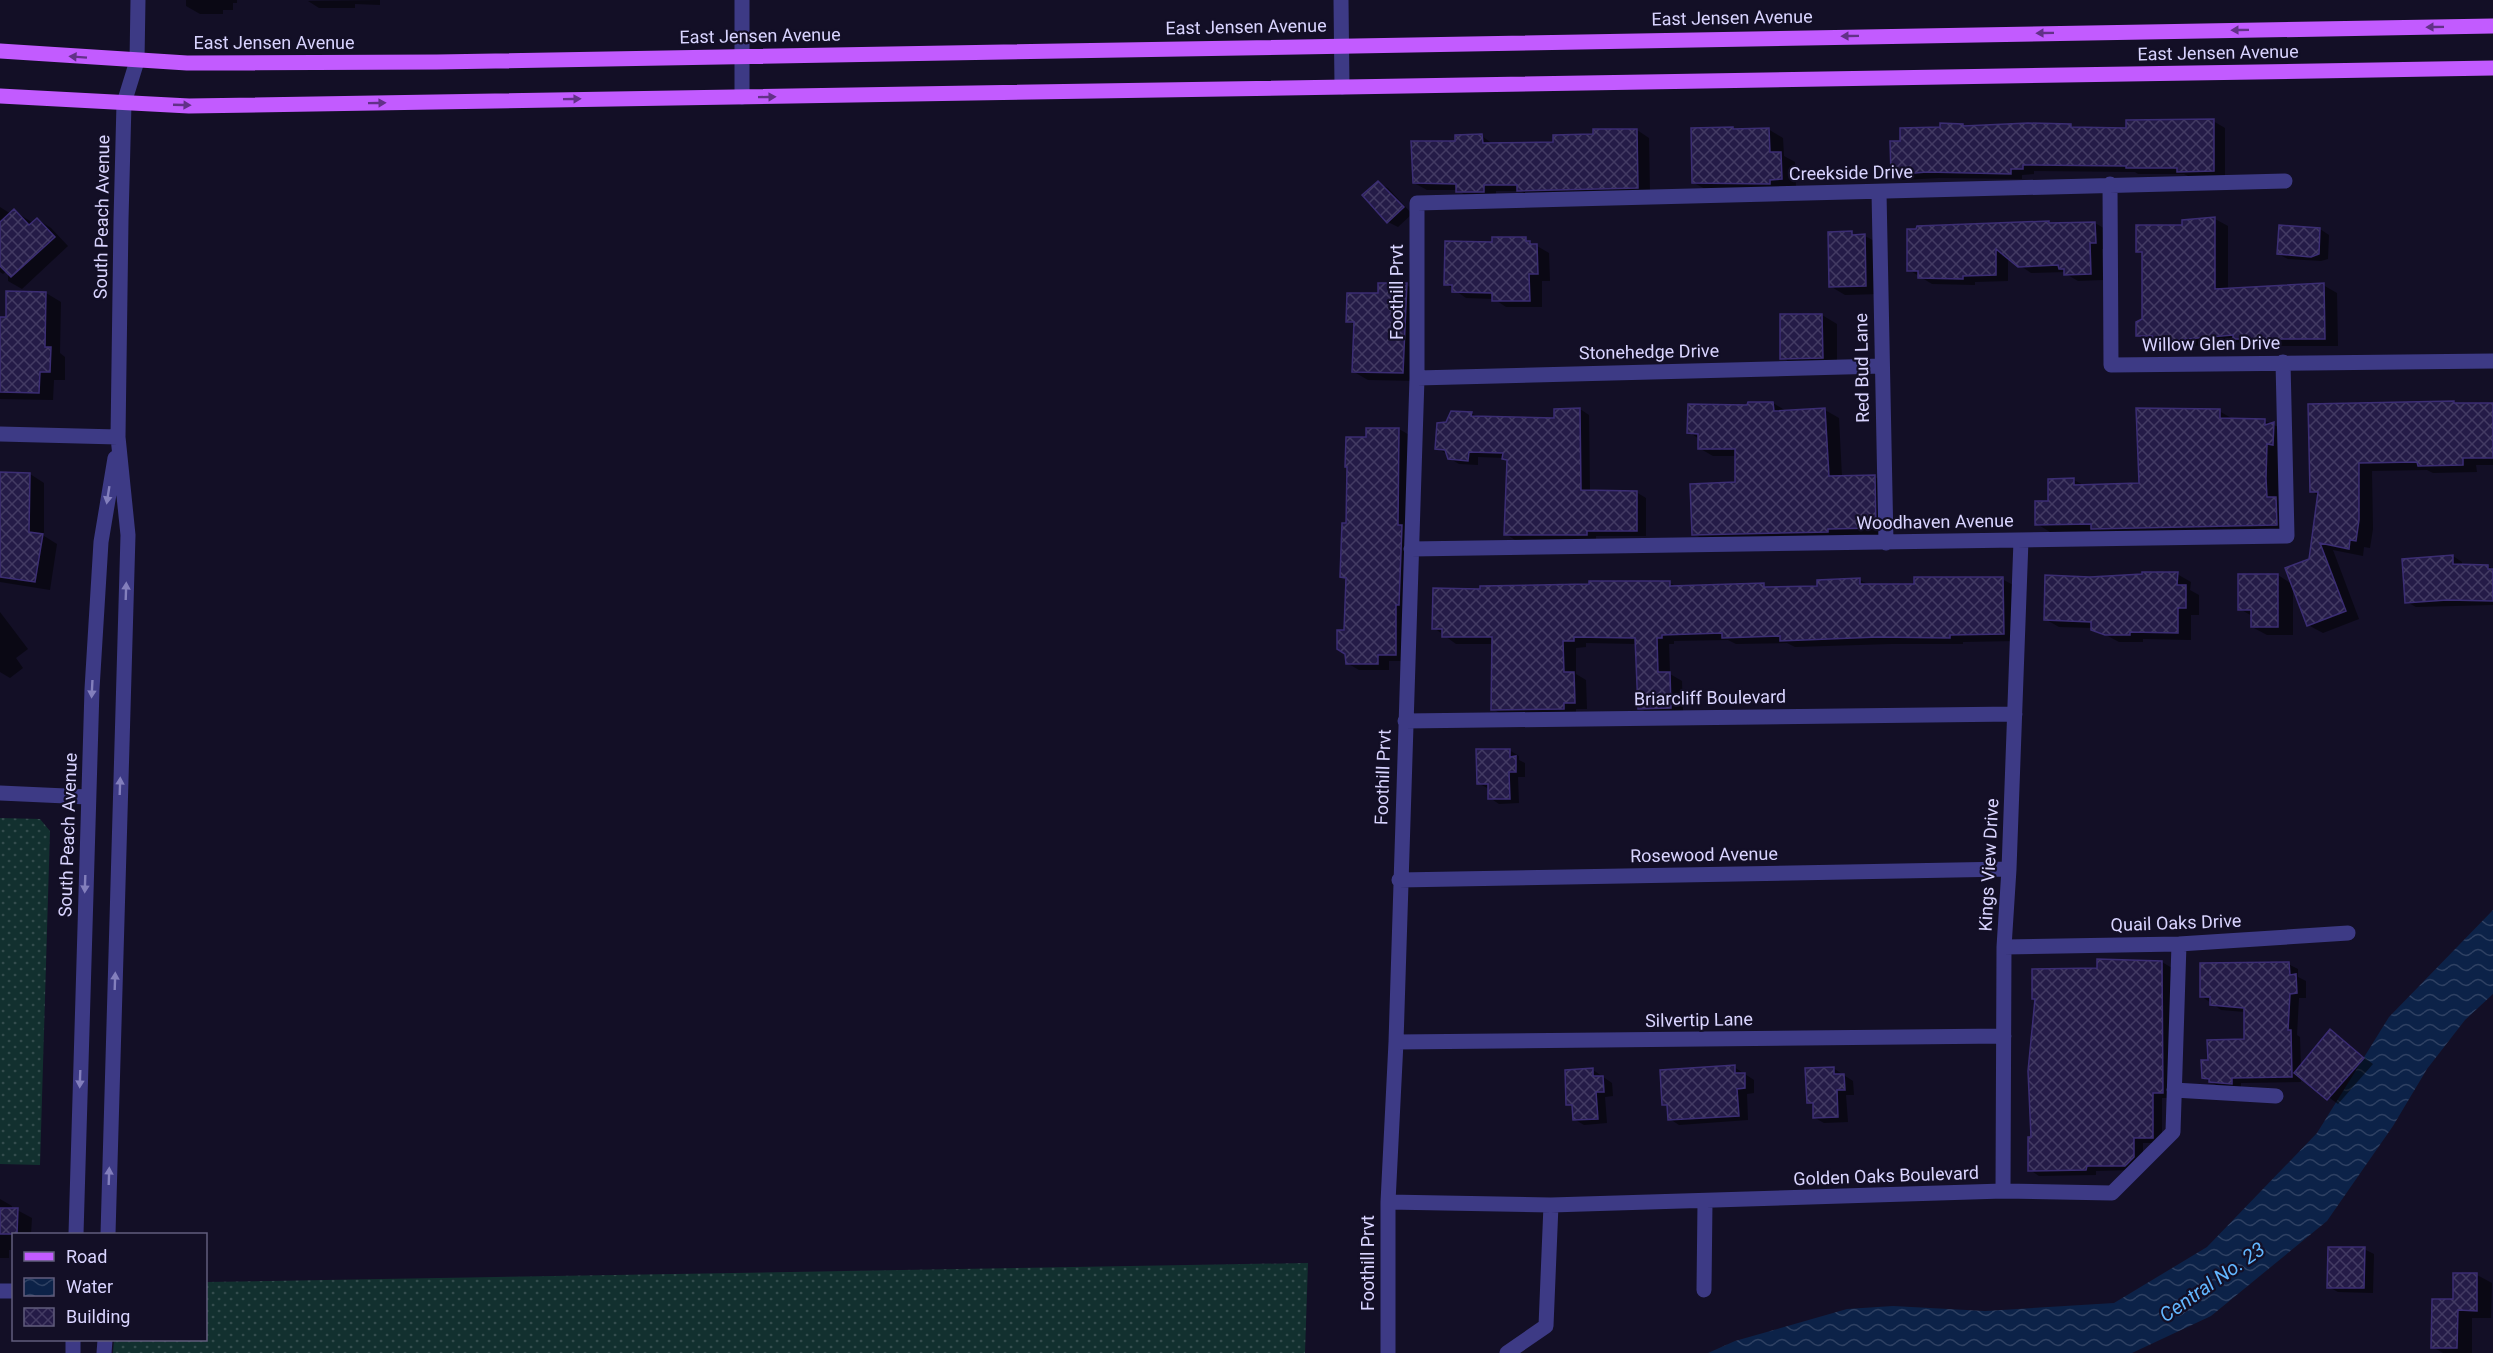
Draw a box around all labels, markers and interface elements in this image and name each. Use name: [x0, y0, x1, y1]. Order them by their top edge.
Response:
street label: East Jensen Avenue: [1651, 6, 1813, 29]
street label: East Jensen Avenue: [1165, 15, 1327, 38]
one-way arrow: [2425, 22, 2444, 32]
street label: East Jensen Avenue: [679, 24, 841, 47]
one-way arrow: [2230, 26, 2249, 35]
one-way arrow: [2035, 28, 2054, 38]
one-way arrow: [1840, 31, 1859, 41]
street label: East Jensen Avenue: [193, 32, 355, 53]
street label: East Jensen Avenue: [2137, 41, 2299, 64]
one-way arrow: [69, 52, 88, 62]
one-way arrow: [758, 92, 777, 101]
one-way arrow: [563, 95, 582, 104]
one-way arrow: [368, 98, 387, 108]
one-way arrow: [173, 101, 192, 110]
street label: South Peach Avenue: [90, 135, 113, 299]
street label: Creekside Drive: [1789, 161, 1913, 184]
street label: Foothill Prvt: [1386, 244, 1407, 340]
street label: Red Bud Lane: [1850, 313, 1873, 423]
street label: Willow Glen Drive: [2142, 332, 2280, 355]
street label: Stonehedge Drive: [1579, 340, 1719, 363]
one-way arrow: [104, 486, 113, 505]
street label: Woodhaven Avenue: [1856, 510, 2014, 533]
one-way arrow: [121, 582, 131, 601]
one-way arrow: [88, 680, 97, 699]
street label: Briarcliff Boulevard: [1634, 686, 1786, 709]
street label: Foothill Prvt: [1370, 729, 1395, 825]
street label: South Peach Avenue: [54, 752, 81, 917]
one-way arrow: [116, 777, 125, 796]
street label: Kings View Drive: [1975, 798, 2002, 932]
street label: Rosewood Avenue: [1630, 843, 1778, 866]
one-way arrow: [81, 875, 90, 894]
street label: Quail Oaks Drive: [2110, 910, 2242, 935]
one-way arrow: [110, 972, 120, 991]
street label: Silvertip Lane: [1645, 1008, 1753, 1031]
one-way arrow: [75, 1070, 85, 1089]
street label: Golden Oaks Boulevard: [1793, 1162, 1979, 1189]
one-way arrow: [105, 1167, 114, 1186]
street label: Foothill Prvt: [1357, 1215, 1378, 1311]
legend: [12, 1233, 207, 1341]
water label: Central No. 23: [2155, 1237, 2269, 1327]
text: Road: [66, 1246, 107, 1267]
text: Water: [66, 1276, 113, 1297]
text: Building: [66, 1306, 130, 1327]

